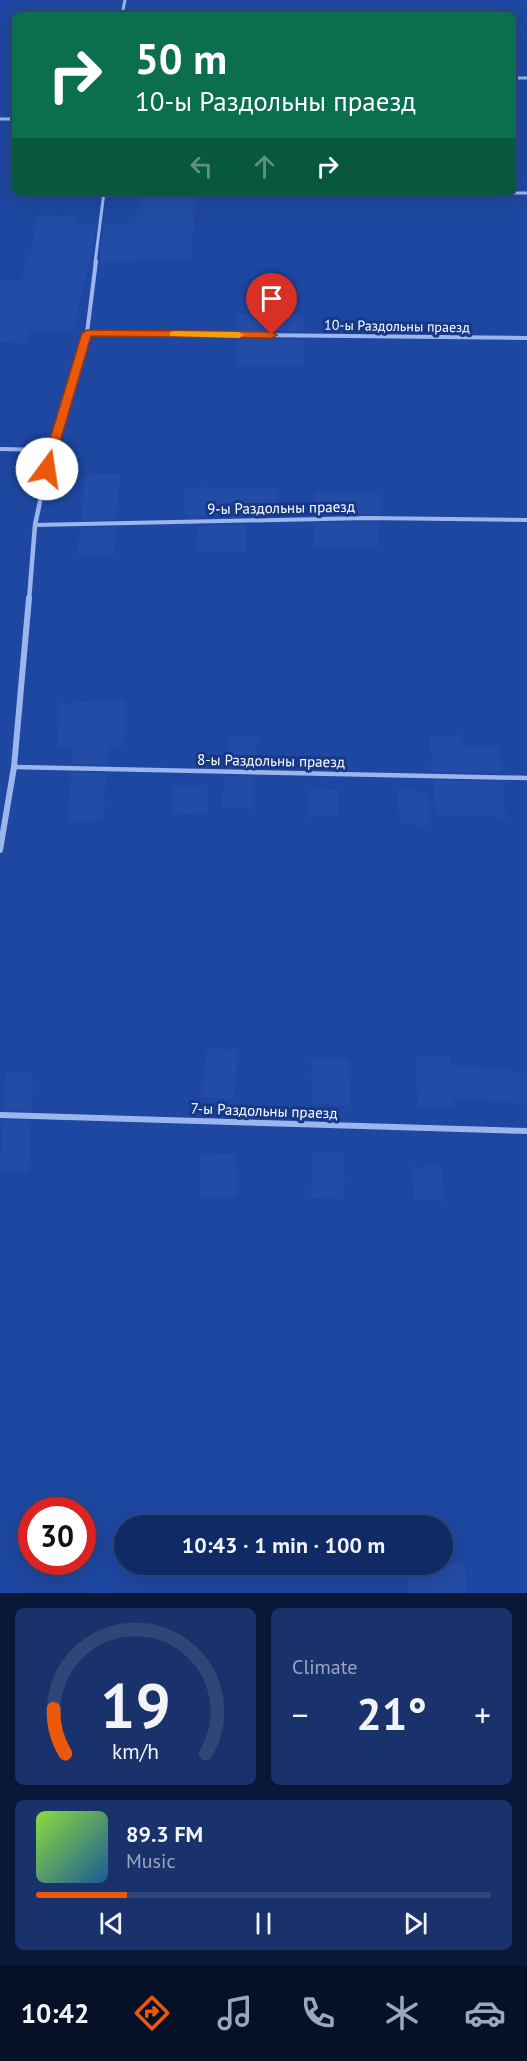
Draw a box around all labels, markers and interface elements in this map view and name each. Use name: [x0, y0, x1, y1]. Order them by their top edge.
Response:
text: 50 m: [135, 31, 227, 86]
icon: right: [36, 36, 114, 114]
text: 10-ы Раздольны праезд: [135, 84, 416, 118]
icon: left: [185, 150, 218, 183]
icon: ahead: [248, 150, 281, 183]
icon: right: [311, 150, 344, 183]
pin: [246, 273, 297, 335]
icon: arrive: [255, 282, 288, 315]
street label: 10-ы Раздольны праезд: [324, 316, 470, 336]
position arrow: [15, 437, 79, 501]
street label: 9-ы Раздольны праезд: [207, 497, 355, 518]
street label: 8-ы Раздольны праезд: [197, 750, 345, 771]
street label: 7-ы Раздольны праезд: [190, 1098, 338, 1123]
speed limit sign: 30: [18, 1497, 96, 1575]
text: 10:43 · 1 min · 100 m: [182, 1531, 385, 1559]
text: Climate: [292, 1654, 358, 1680]
text: 19: [100, 1664, 171, 1745]
text: 21°: [356, 1684, 427, 1742]
text: −: [292, 1693, 309, 1736]
text: +: [474, 1693, 491, 1736]
text: km/h: [112, 1737, 159, 1765]
text: 89.3 FM: [126, 1820, 203, 1848]
text: Music: [126, 1848, 175, 1874]
icon: previous: [95, 1907, 128, 1940]
icon: pause: [247, 1907, 280, 1940]
icon: next: [399, 1907, 432, 1940]
icon: directions: [131, 1992, 173, 2034]
icon: music: [214, 1992, 256, 2034]
icon: phone: [297, 1992, 339, 2034]
icon: climate: [381, 1992, 423, 2034]
icon: car: [464, 1992, 506, 2034]
text: 10:42: [21, 1996, 89, 2030]

